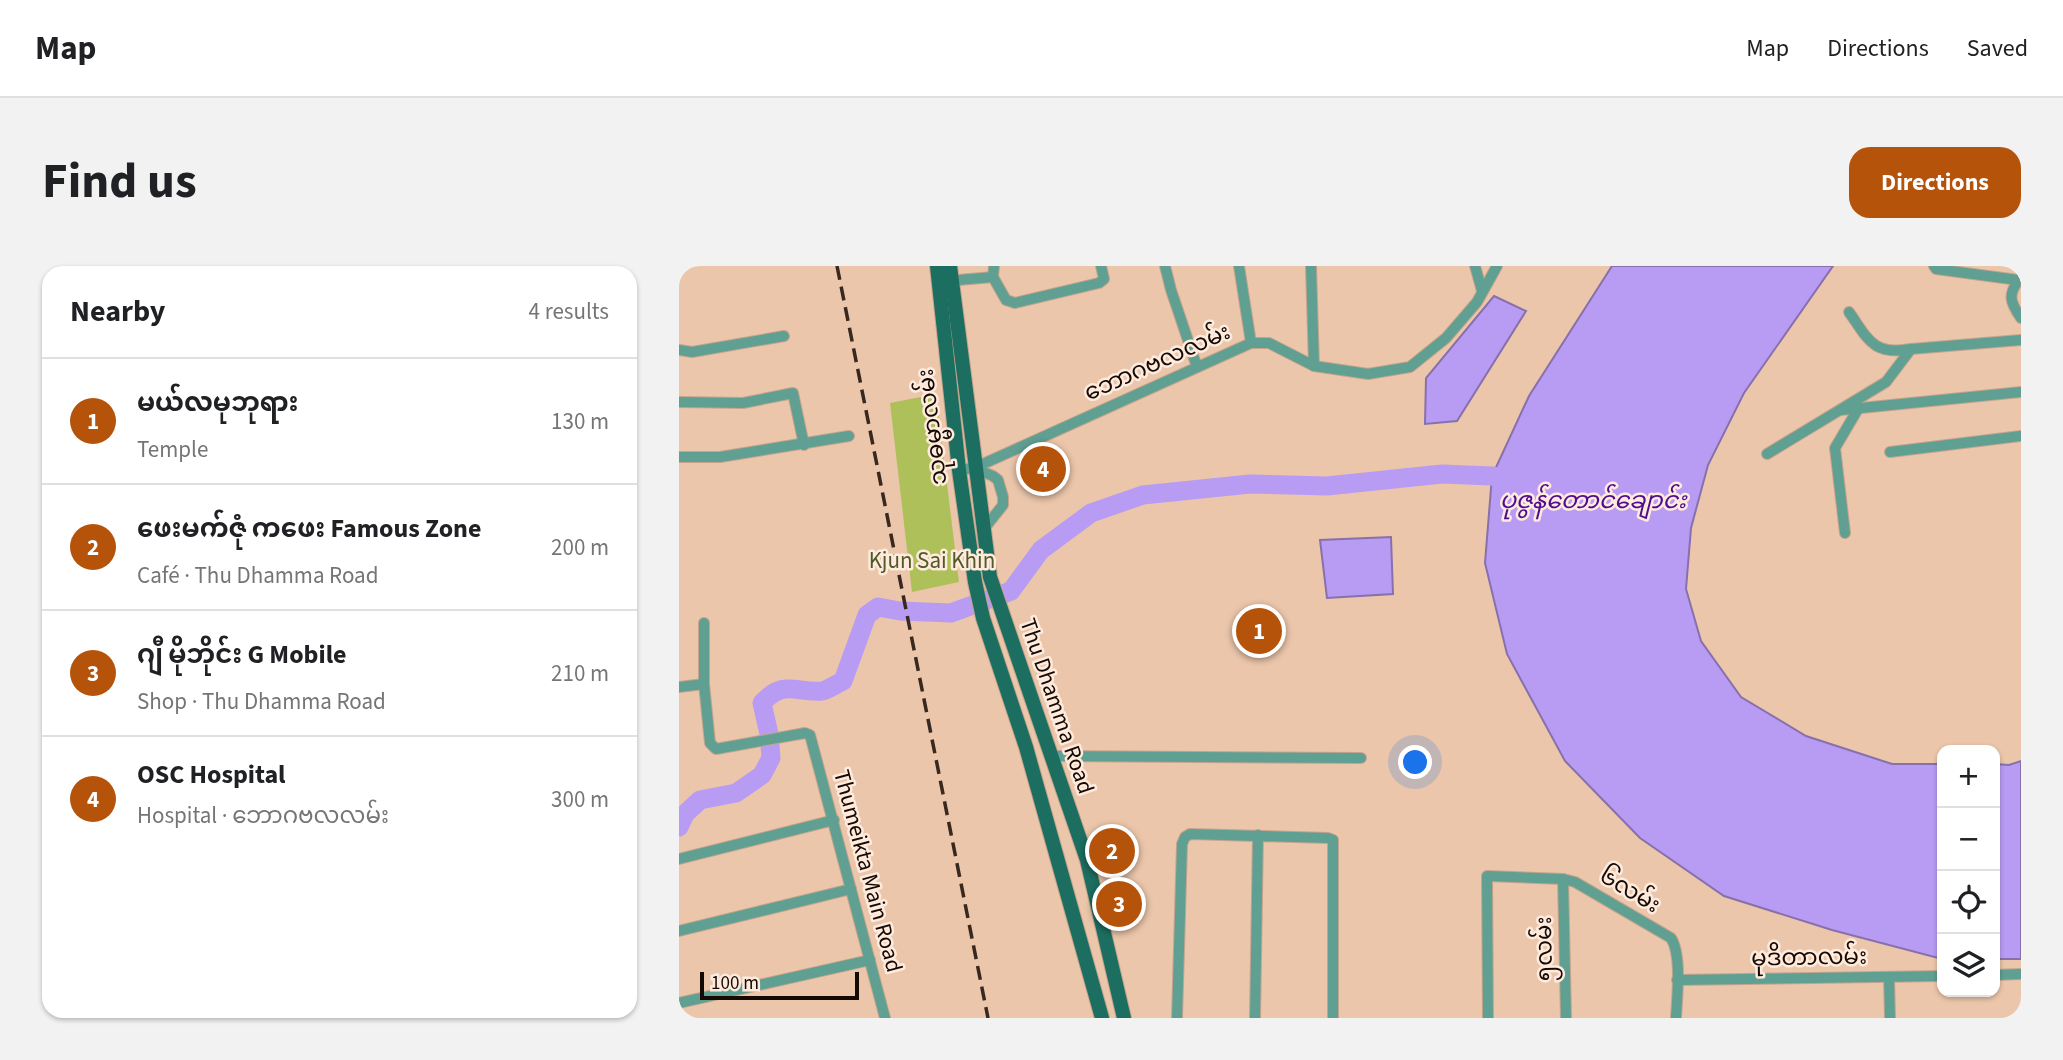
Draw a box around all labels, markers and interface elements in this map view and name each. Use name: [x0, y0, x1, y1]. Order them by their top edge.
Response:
text: Map: [35, 25, 96, 72]
text: Map: [1746, 31, 1789, 66]
text: Directions: [1827, 31, 1929, 66]
text: Saved: [1967, 31, 2028, 66]
text: Find us: [42, 147, 197, 217]
button: Directions: [1849, 147, 2021, 218]
text: Nearby: [70, 290, 165, 333]
text: 4 results: [529, 295, 609, 328]
street label: ဘောဂဗလလမ်း: [1079, 315, 1235, 409]
street label: သုဓမ္မာလမ်း: [909, 367, 958, 487]
text: မယ်လမုဘုရား: [137, 384, 299, 421]
text: 1: [87, 405, 99, 438]
text: 130 m: [551, 405, 609, 438]
text: Temple: [137, 433, 208, 466]
pin: 4: [1020, 443, 1066, 495]
water label: ပုဇွန်တောင်ချောင်း: [1500, 483, 1688, 520]
text: ဖေးမက်ဇုံ ကဖေး Famous Zone: [137, 510, 481, 547]
text: 2: [87, 531, 99, 564]
text: 200 m: [551, 531, 609, 564]
park label: Kjun Sai Khin: [869, 544, 995, 577]
text: Café · Thu Dhamma Road: [137, 559, 378, 592]
pin: 1: [1236, 605, 1282, 657]
street label: Thu Dhamma Road: [1011, 614, 1103, 798]
text: ဂျီ မိုဘိုင်း G Mobile: [137, 636, 347, 673]
text: 3: [87, 657, 99, 690]
text: 210 m: [551, 657, 609, 690]
text: Shop · Thu Dhamma Road: [137, 685, 386, 718]
your location: [1398, 745, 1432, 779]
map controls: [1937, 745, 2000, 997]
button: +: [1937, 745, 2000, 808]
text: OSC Hospital: [137, 756, 286, 793]
street label: Thumeikta Main Road: [825, 766, 911, 976]
text: 4: [87, 783, 99, 816]
text: 300 m: [551, 783, 609, 816]
text: Hospital · ဘောဂဗလလမ်း: [137, 799, 389, 832]
button: −: [1937, 808, 2000, 871]
pin: 2: [1089, 825, 1135, 877]
street label: ၆လမ်း: [1593, 859, 1667, 921]
button: locate: [1937, 871, 2000, 934]
pin: 3: [1096, 878, 1142, 930]
street label: ၅လမ်း: [1527, 916, 1563, 982]
button: layers: [1937, 934, 2000, 997]
street label: မုဒိတာလမ်း: [1751, 939, 1867, 977]
scale bar: [700, 969, 859, 1001]
text: 100 m: [711, 970, 759, 997]

